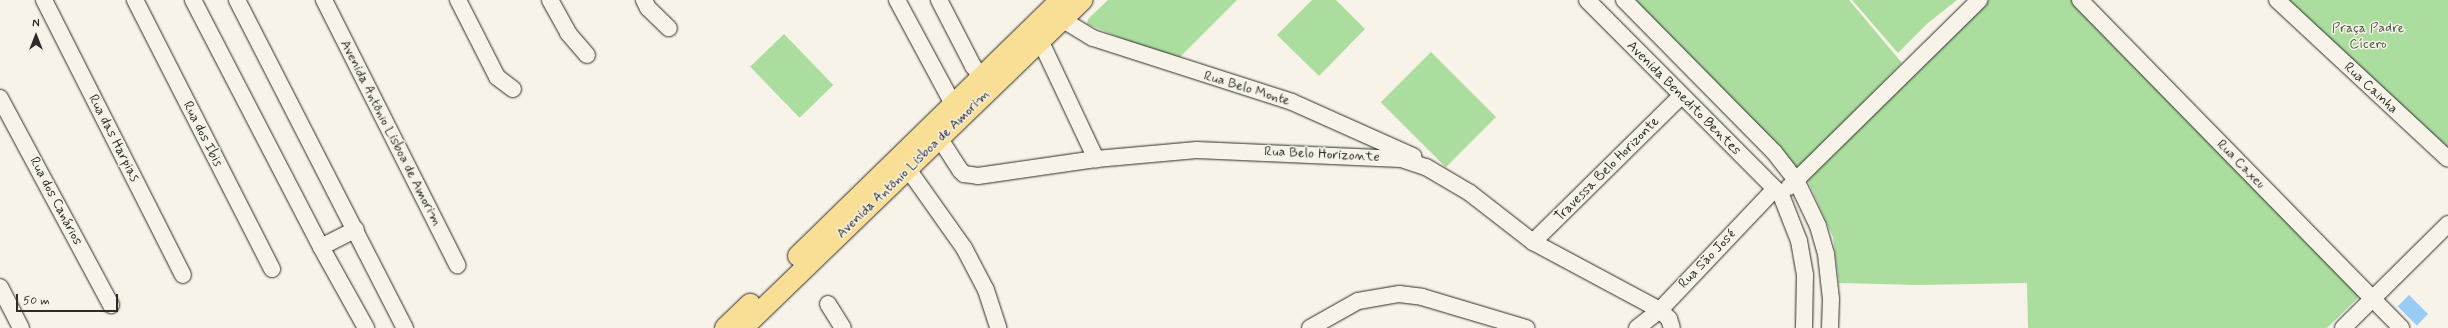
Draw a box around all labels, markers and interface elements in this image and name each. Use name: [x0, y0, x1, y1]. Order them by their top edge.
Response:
north arrow: [16, 16, 56, 56]
text: N: [32, 17, 40, 31]
park label: Praça Padre Cícero: [2331, 20, 2405, 52]
street label: Avenida Antônio Lisboa de Amorim: [336, 36, 446, 230]
street label: Avenida Benedito Bentes: [1625, 39, 1743, 157]
street label: Rua Cainha: [2340, 59, 2402, 117]
street label: Rua Belo Monte: [1200, 66, 1294, 110]
street label: Avenida Antônio Lisboa de Amorim: [832, 85, 994, 243]
street label: Rua das Harpias: [85, 92, 143, 184]
street label: Rua dos Ibis: [179, 98, 227, 170]
street label: Travessa Belo Horizonte: [1551, 113, 1663, 225]
street label: Rua Caxeu: [2213, 135, 2269, 193]
street label: Rua Belo Horizonte: [1267, 143, 1377, 165]
street label: Rua dos Canários: [25, 153, 87, 249]
street label: Rua São José: [1675, 226, 1739, 292]
scale bar: [18, 286, 120, 312]
text: 50 m: [23, 293, 50, 309]

